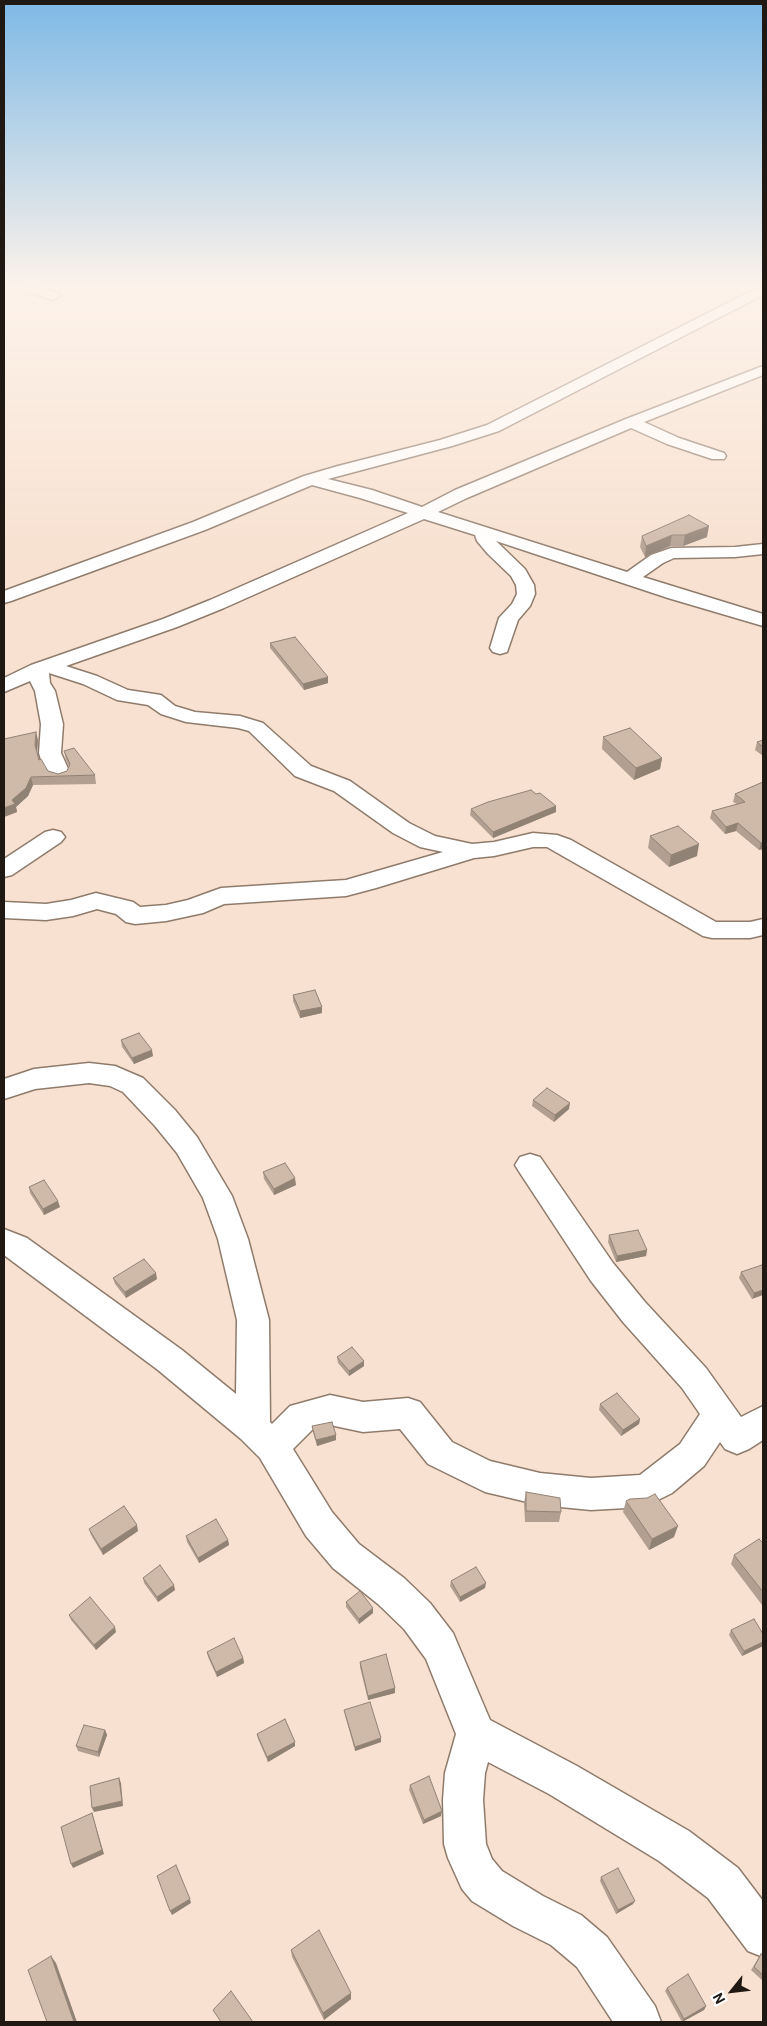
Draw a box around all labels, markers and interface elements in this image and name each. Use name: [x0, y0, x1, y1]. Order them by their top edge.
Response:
north arrow: [707, 1966, 757, 2016]
text: N: [709, 1990, 728, 2006]

